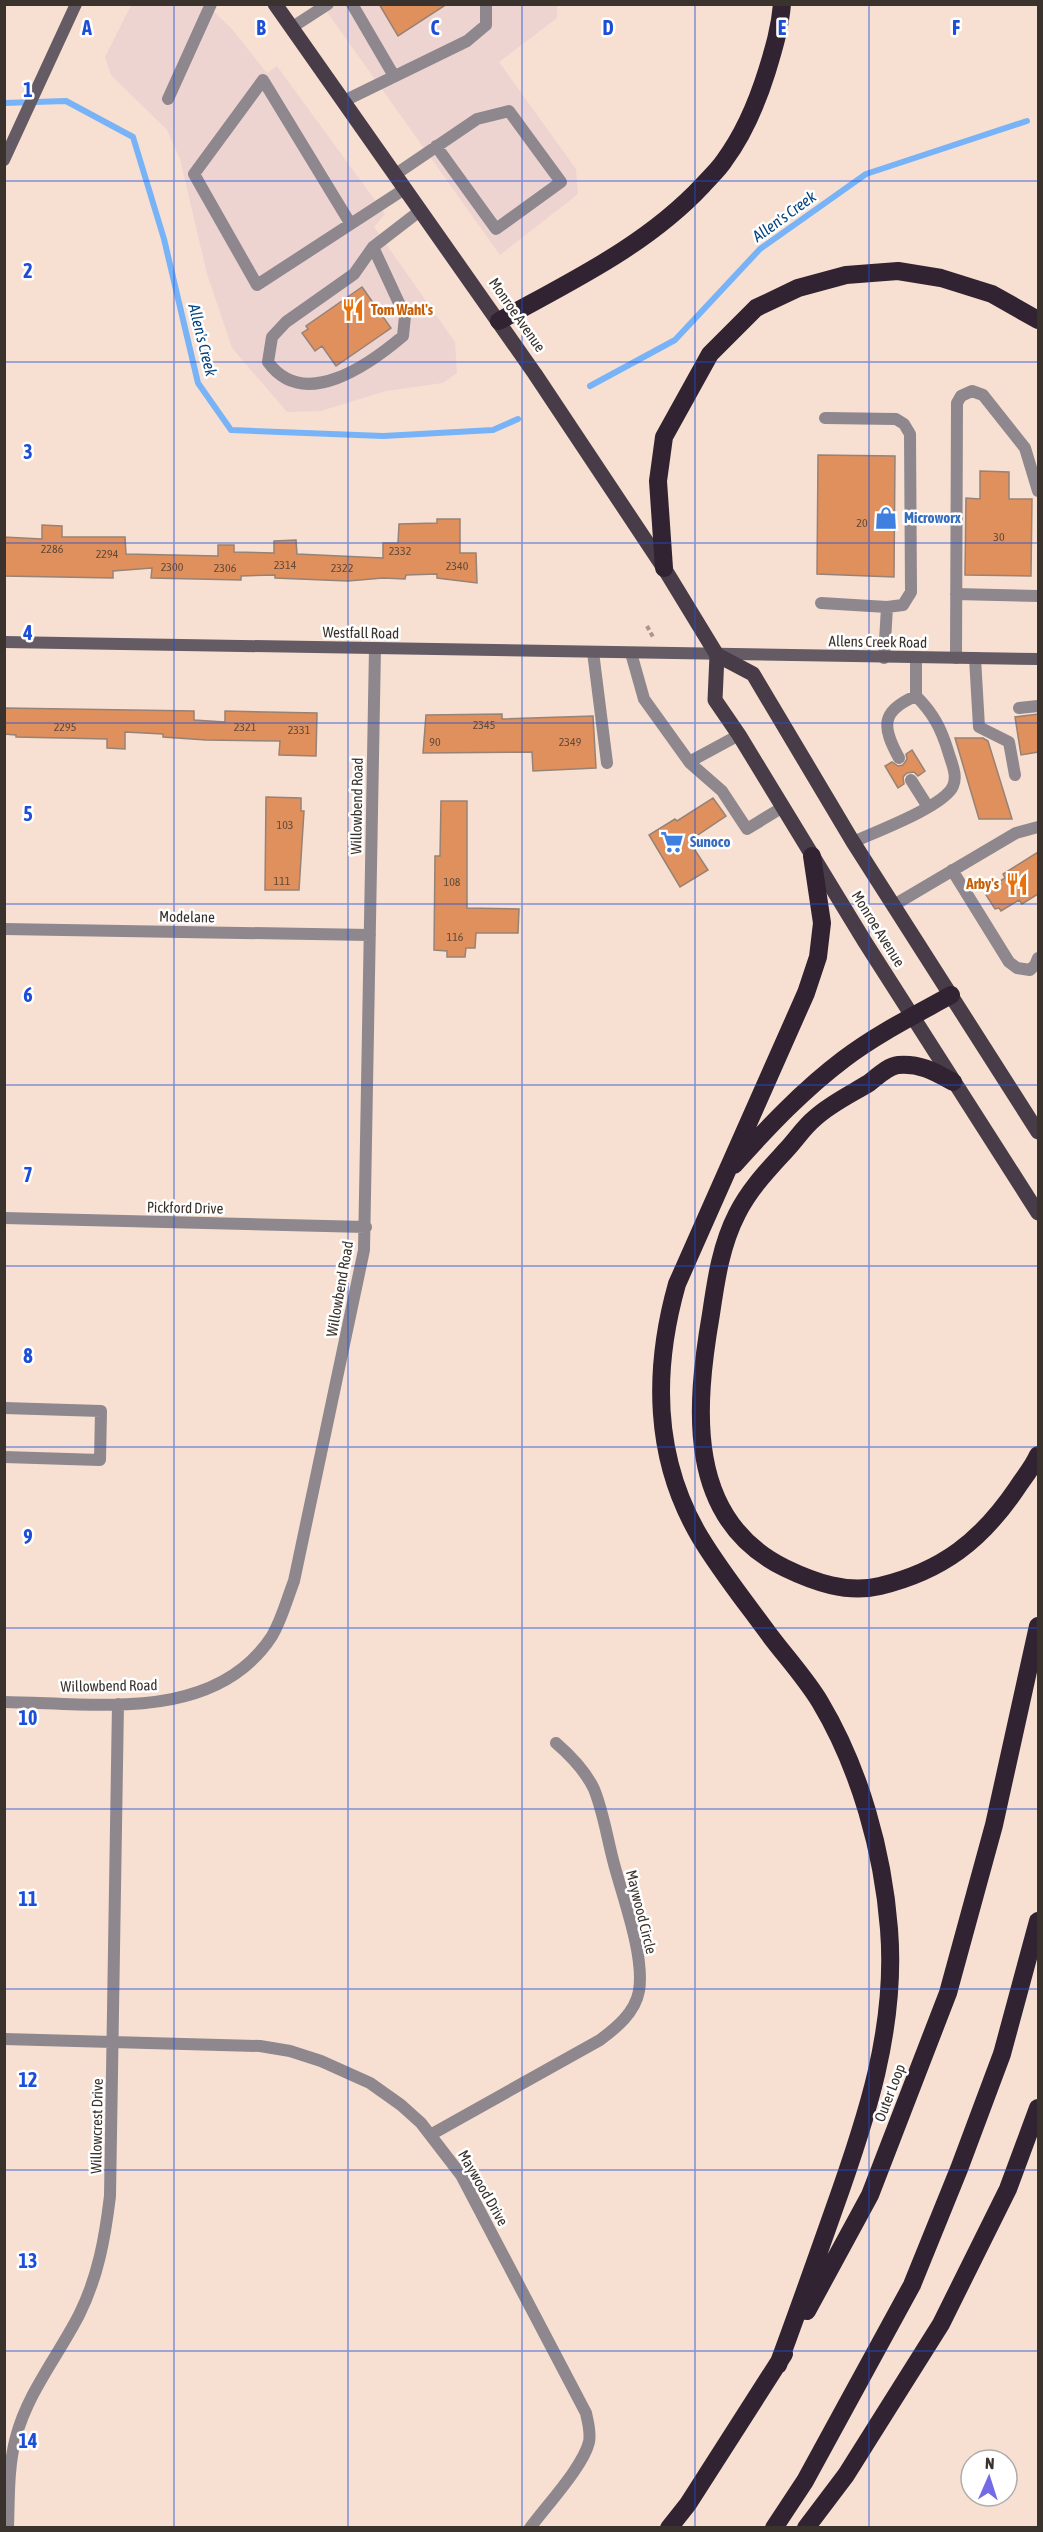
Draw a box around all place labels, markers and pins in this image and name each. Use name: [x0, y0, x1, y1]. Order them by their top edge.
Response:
restaurant icon: Tom Wahl's: [340, 297, 366, 323]
place label: Tom Wahl's: [371, 301, 434, 318]
shop icon: Microworx: [873, 505, 899, 531]
place label: Microworx: [904, 509, 961, 526]
supermarket icon: Sunoco: [659, 829, 685, 855]
place label: Sunoco: [690, 833, 730, 850]
restaurant icon: Arby's: [1004, 871, 1030, 897]
place label: Arby's: [965, 875, 1000, 892]

